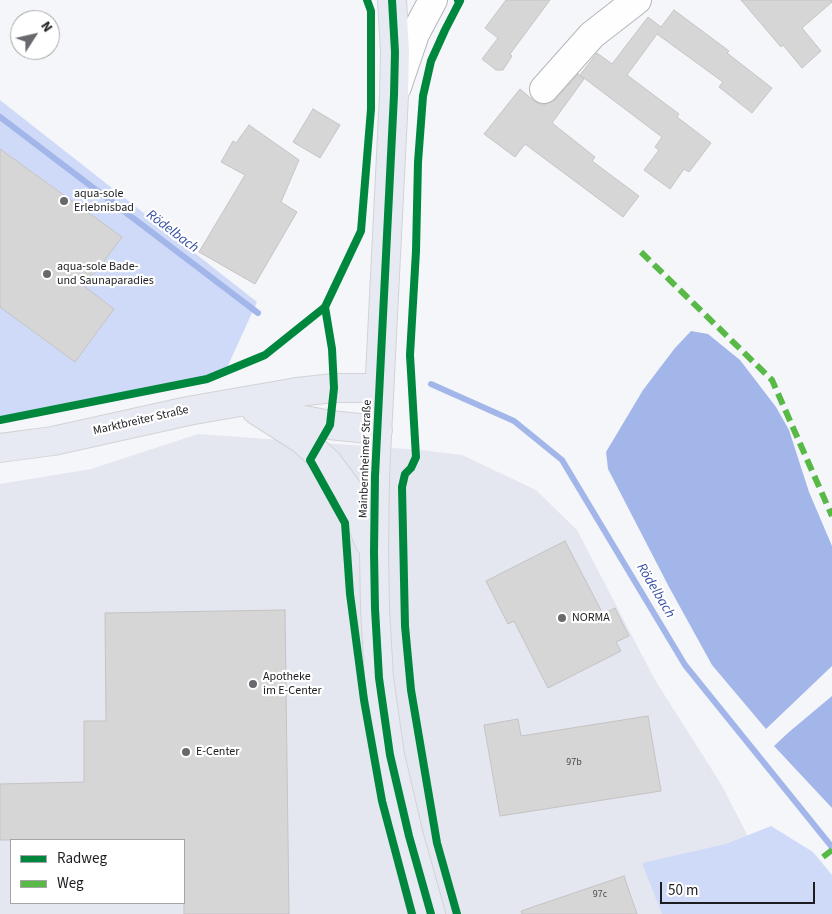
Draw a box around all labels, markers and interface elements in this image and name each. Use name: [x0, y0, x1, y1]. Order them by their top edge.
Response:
north arrow: [10, 10, 60, 60]
text: N: [36, 17, 57, 37]
place label: aqua-sole Erlebnisbad: [74, 187, 134, 215]
marker: aqua-sole Erlebnisbad: [58, 195, 70, 207]
water label: Rödelbach: [143, 207, 201, 257]
place label: aqua-sole Bade- und Saunaparadies: [57, 260, 154, 288]
marker: aqua-sole Bade- und Saunaparadies: [41, 268, 53, 280]
street label: Mainbernheimer Straße: [357, 400, 375, 518]
street label: Marktbreiter Straße: [92, 403, 190, 439]
water label: Rödelbach: [632, 561, 678, 621]
place label: NORMA: [572, 611, 610, 625]
marker: NORMA: [556, 612, 568, 624]
place label: Apotheke im E-Center: [263, 670, 322, 698]
marker: Apotheke im E-Center: [247, 678, 259, 690]
place label: E-Center: [196, 745, 239, 759]
marker: E-Center: [180, 746, 192, 758]
house number: 97b: [566, 757, 582, 769]
legend: [10, 839, 185, 904]
text: Radweg: [57, 848, 107, 869]
scale bar: [662, 872, 817, 904]
text: Weg: [57, 873, 84, 894]
text: 50 m: [668, 880, 698, 901]
house number: 97c: [593, 889, 607, 901]

